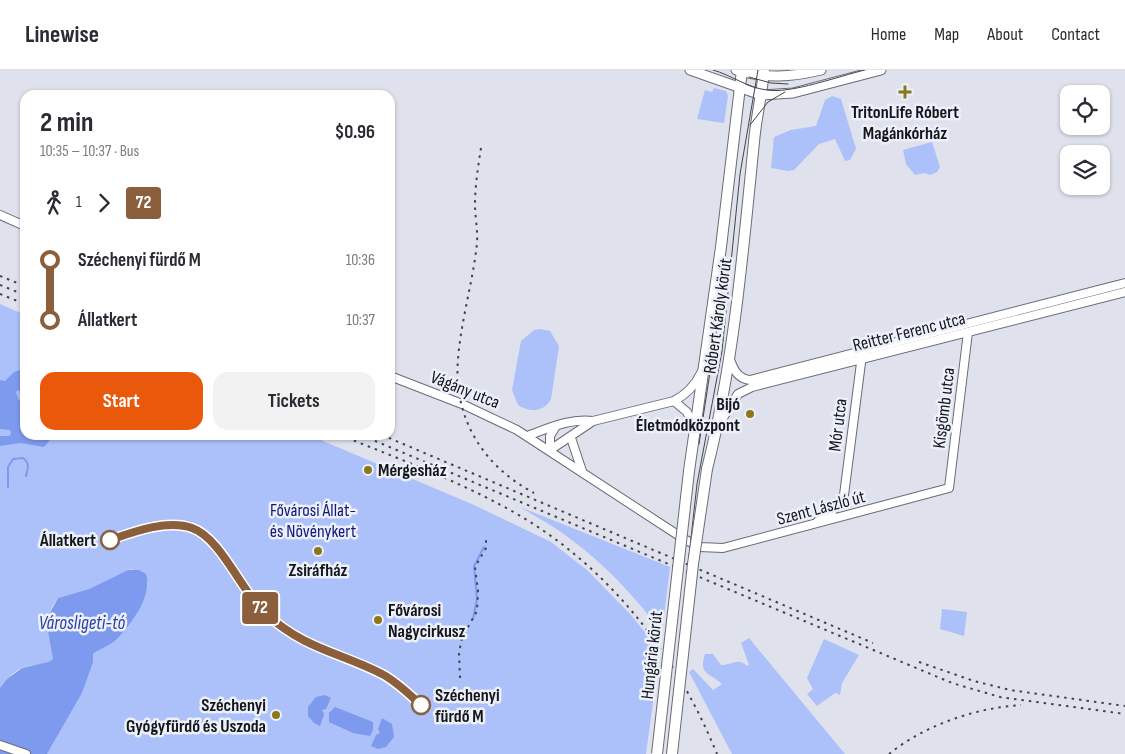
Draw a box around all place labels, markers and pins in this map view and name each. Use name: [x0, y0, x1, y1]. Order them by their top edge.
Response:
marker: TritonLife Róbert Magánkórház: [898, 85, 912, 99]
place label: TritonLife Róbert Magánkórház: [851, 102, 959, 144]
place label: Bijó Életmódközpont: [636, 394, 740, 436]
marker: Bijó Életmódközpont: [744, 408, 756, 420]
place label: Mérgesház: [378, 460, 447, 481]
marker: Mérgesház: [362, 464, 374, 476]
place label: Állatkert: [39, 530, 96, 551]
marker: Állatkert: [100, 530, 120, 550]
marker: Zsiráfház: [312, 545, 324, 557]
place label: Zsiráfház: [288, 560, 348, 581]
place label: Fővárosi Nagycirkusz: [388, 600, 466, 642]
marker: Fővárosi Nagycirkusz: [372, 614, 384, 626]
place label: Széchenyi fürdő M: [435, 685, 500, 727]
place label: Széchenyi Gyógyfürdő és Uszoda: [126, 695, 266, 737]
marker: Széchenyi fürdő M: [411, 695, 431, 715]
marker: Széchenyi Gyógyfürdő és Uszoda: [270, 709, 282, 721]

